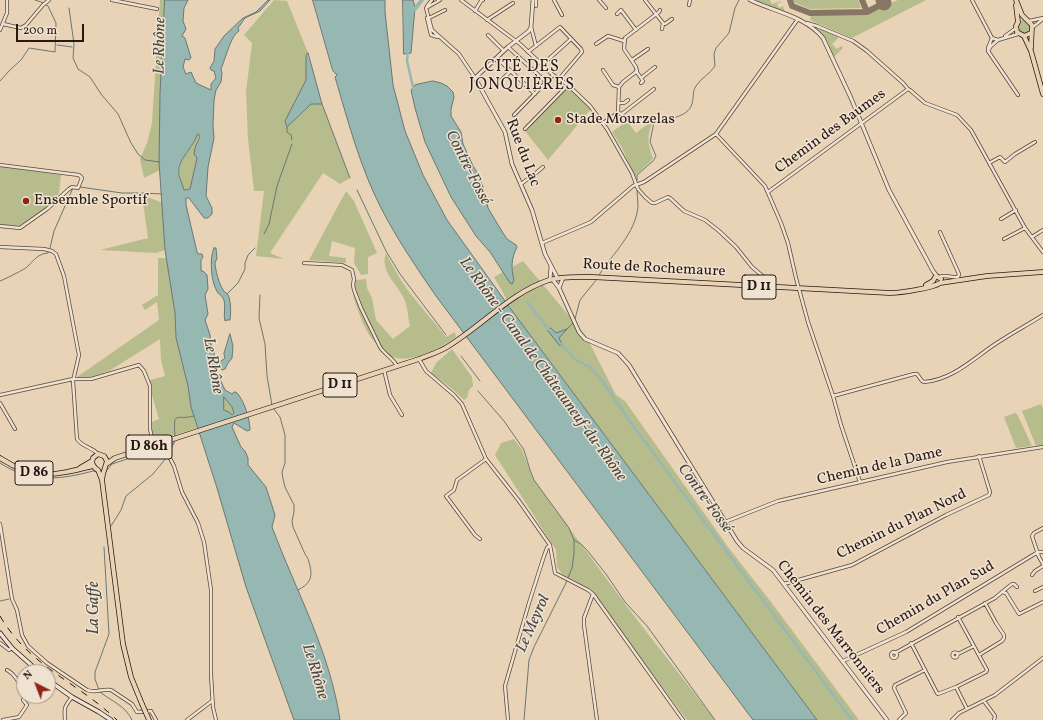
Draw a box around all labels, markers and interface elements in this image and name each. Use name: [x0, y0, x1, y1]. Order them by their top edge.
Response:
scale bar: [18, 16, 86, 42]
water label: Le Rhône: [151, 17, 171, 75]
text: 200 m: [23, 23, 57, 39]
district label: CITÉ DES JONQUIÈRES: [469, 58, 575, 96]
street label: Chemin des Baumes: [772, 86, 890, 178]
place label: Stade Mourzelas: [566, 111, 675, 129]
marker: Stade Mourzelas: [553, 115, 563, 125]
street label: Rue du Lac: [501, 116, 543, 190]
water label: Contre-Fossé: [440, 128, 494, 208]
place label: Ensemble Sportif: [34, 192, 147, 210]
marker: Ensemble Sportif: [21, 196, 31, 206]
water label: Le Rhône - Canal de Châteauneuf-du-Rhône: [454, 254, 630, 486]
street label: Route de Rochemaure: [582, 256, 726, 282]
road number: D 11: [742, 275, 776, 299]
water label: Le Rhône: [198, 336, 226, 396]
road number: D 11: [323, 373, 357, 397]
road number: D 86h: [126, 435, 172, 459]
street label: Chemin de la Dame: [816, 444, 944, 490]
road number: D 86: [15, 461, 53, 485]
water label: Contre-Fossé: [672, 461, 736, 537]
street label: Chemin du Plan Nord: [834, 486, 970, 564]
street label: Chemin des Marronniers: [772, 558, 888, 698]
street label: Chemin du Plan Sud: [874, 558, 998, 640]
water label: La Gaffe: [85, 581, 105, 635]
water label: Le Meyrol: [513, 592, 555, 656]
water label: Le Rhône: [296, 642, 332, 702]
north arrow: [16, 664, 56, 704]
text: N: [20, 667, 36, 684]

